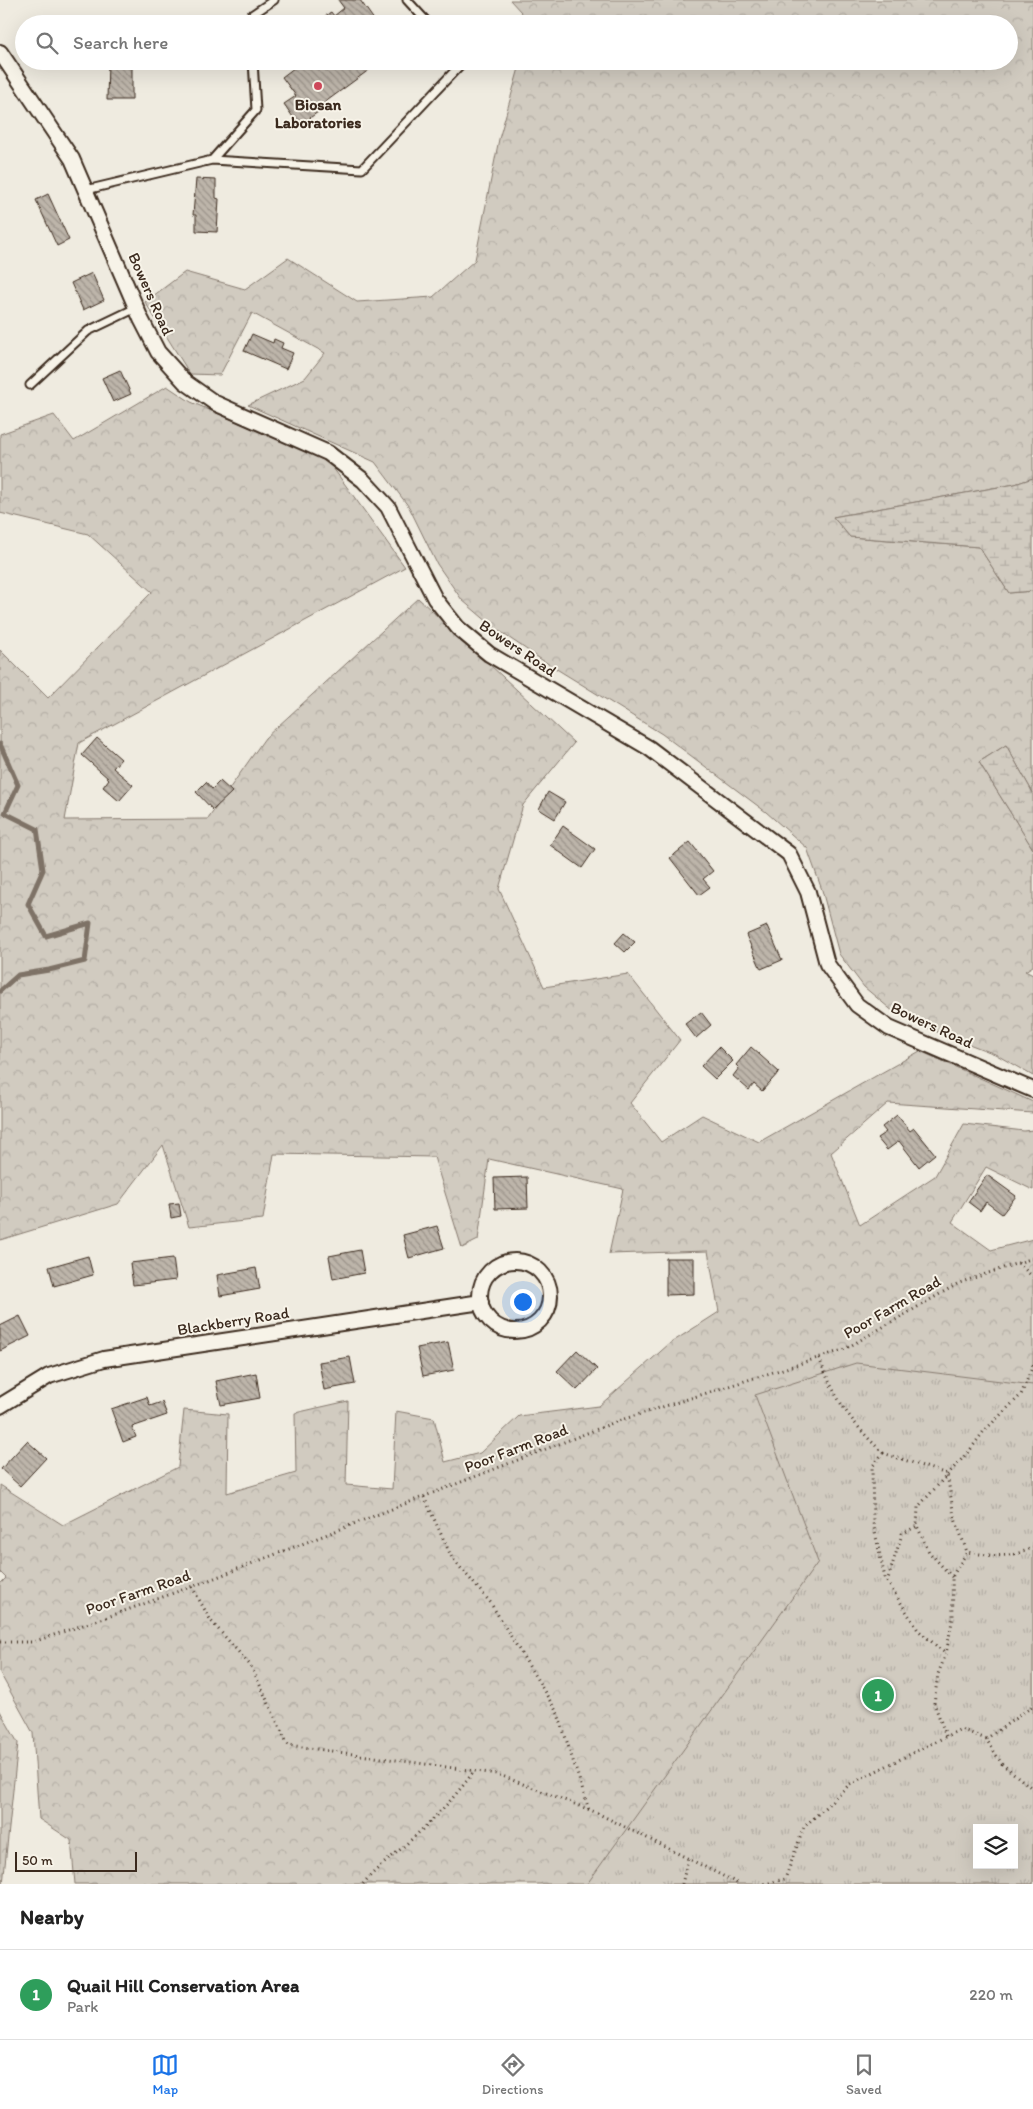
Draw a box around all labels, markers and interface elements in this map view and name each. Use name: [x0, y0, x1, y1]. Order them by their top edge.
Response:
search box: [15, 15, 1018, 70]
icon: search: [33, 29, 61, 57]
text: Search here: [73, 31, 168, 54]
marker: Biosan Laboratories: [312, 80, 324, 92]
place label: Biosan Laboratories: [275, 95, 361, 132]
street label: Bowers Road: [124, 250, 178, 339]
street label: Bowers Road: [476, 615, 560, 681]
street label: Bowers Road: [888, 998, 976, 1052]
street label: Poor Farm Road: [840, 1271, 944, 1343]
your location: [510, 1289, 536, 1315]
street label: Blackberry Road: [176, 1303, 291, 1339]
street label: Poor Farm Road: [462, 1419, 571, 1476]
street label: Poor Farm Road: [83, 1565, 193, 1619]
pin: 1: [862, 1676, 894, 1714]
map controls: [973, 1824, 1018, 1869]
button: layers: [973, 1824, 1018, 1869]
scale bar: [15, 1849, 138, 1872]
text: 50 m: [22, 1852, 53, 1869]
text: Nearby: [20, 1904, 84, 1929]
text: Quail Hill Conservation Area: [67, 1974, 299, 1997]
text: 1: [32, 1985, 40, 2004]
text: 220 m: [969, 1985, 1013, 2004]
text: Park: [67, 1997, 98, 2016]
tab: Map: [151, 2051, 179, 2098]
tab: Directions: [482, 2051, 543, 2098]
tab: Saved: [846, 2051, 882, 2098]

